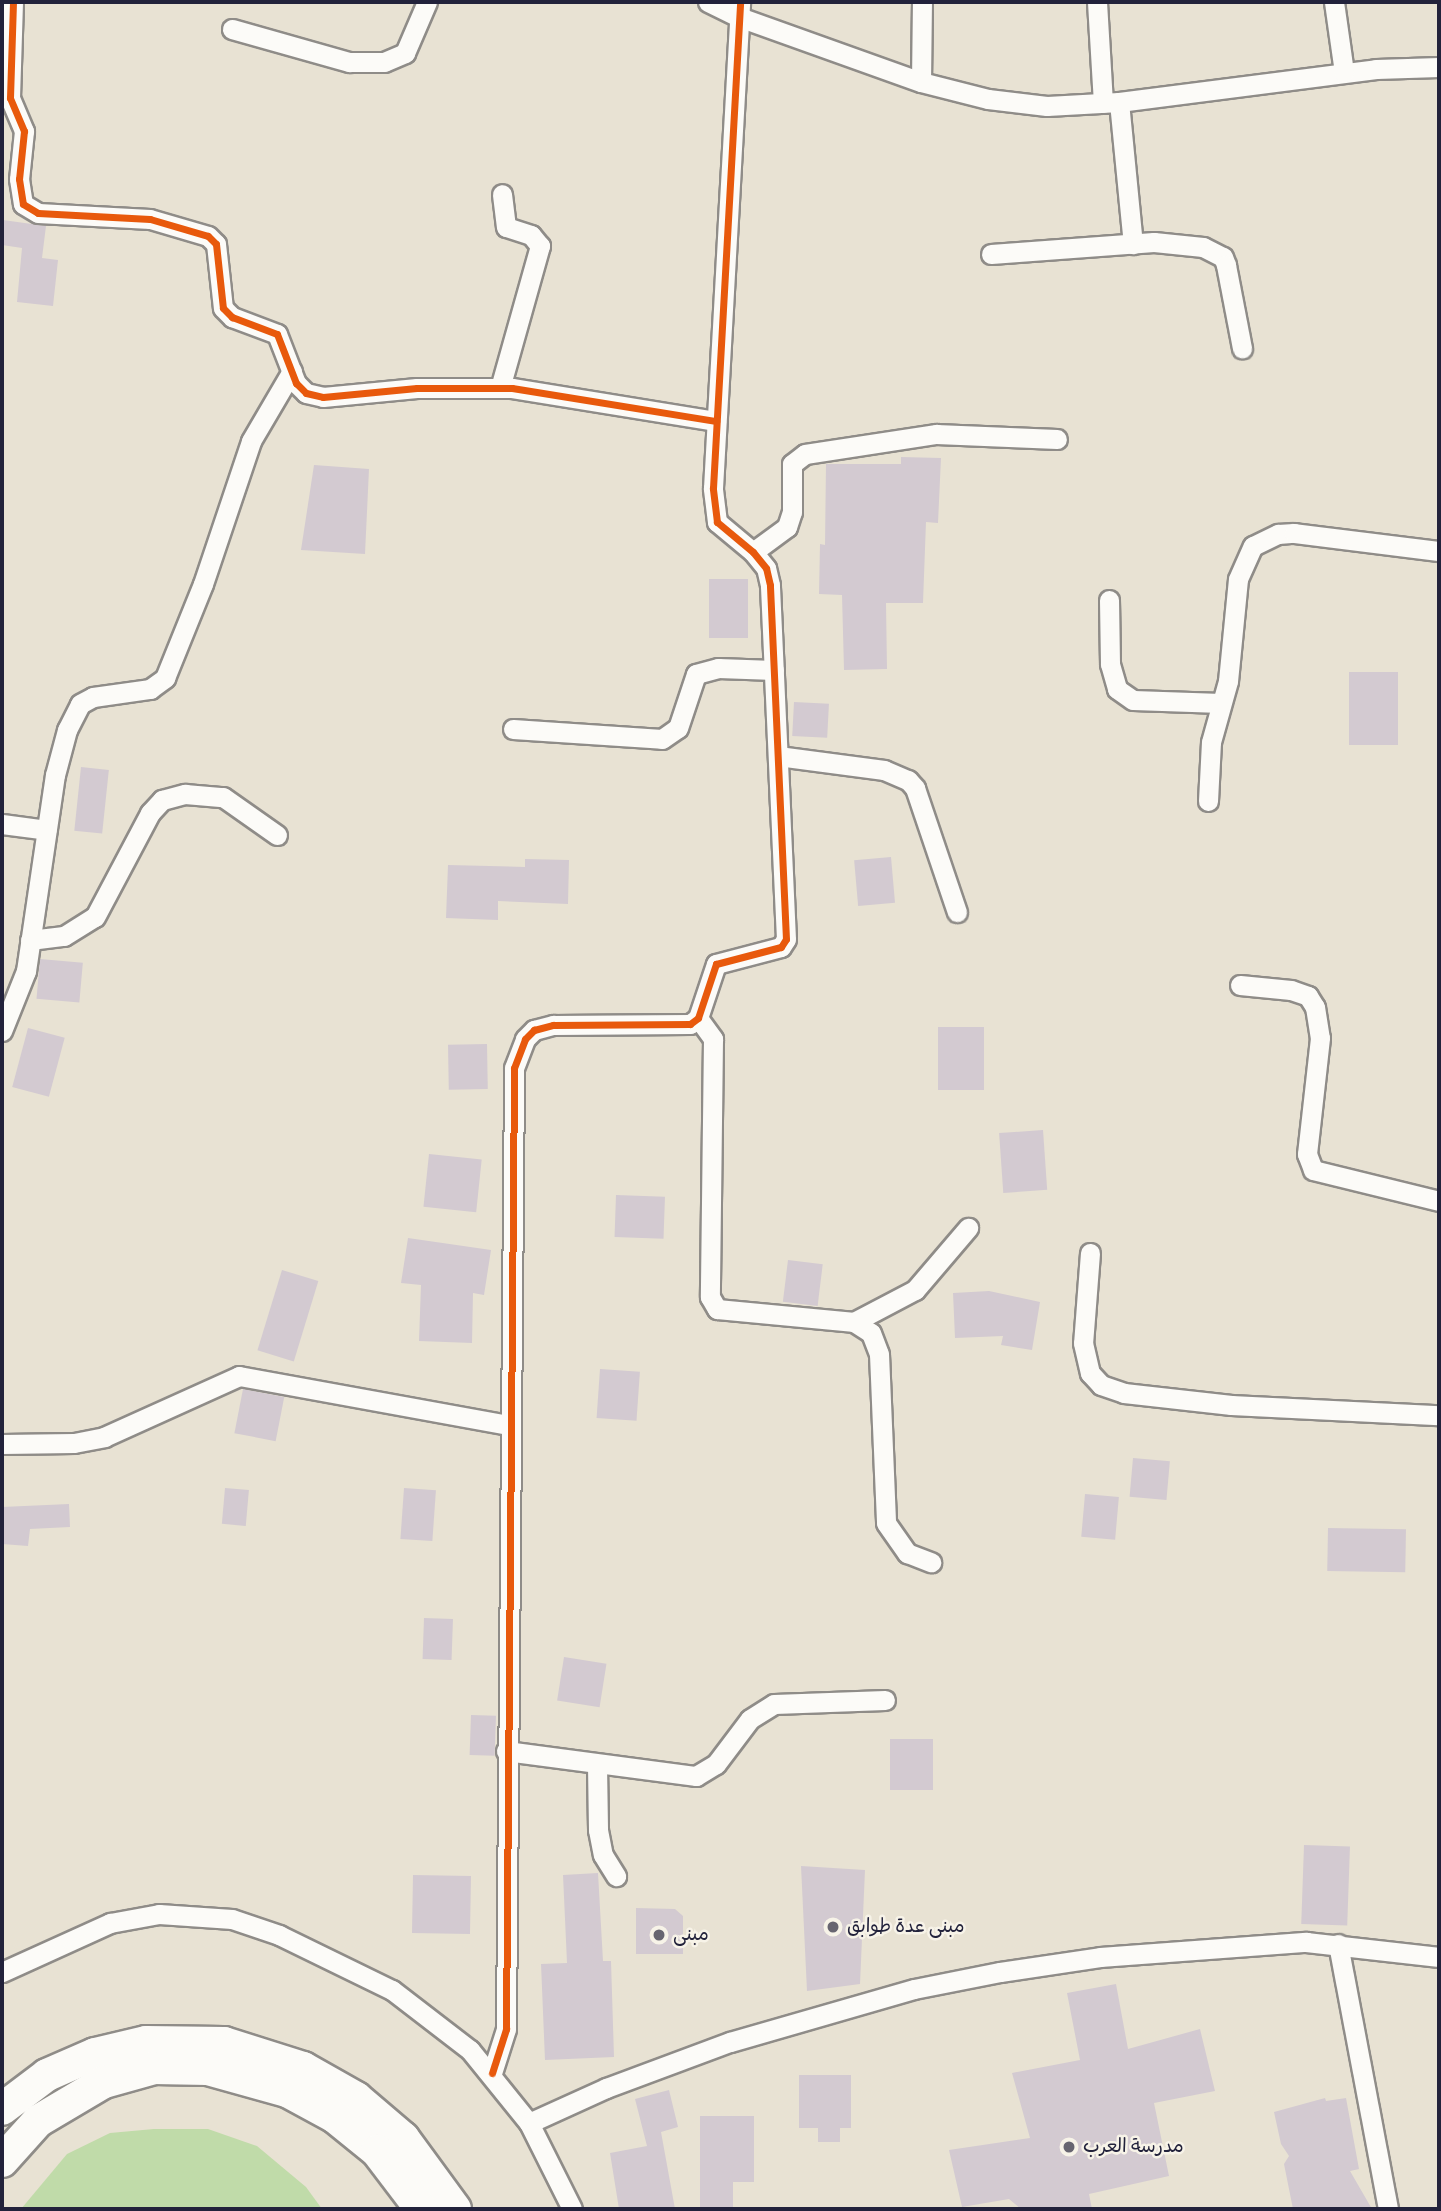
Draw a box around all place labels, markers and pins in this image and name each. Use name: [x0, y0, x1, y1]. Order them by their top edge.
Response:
place label: مبنى عدة طوابق: [847, 1916, 964, 1938]
marker: مبنى عدة طوابق: [825, 1919, 841, 1935]
place label: مبنى: [673, 1924, 709, 1946]
marker: مبنى: [651, 1927, 667, 1943]
place label: مدرسة العرب: [1083, 2136, 1184, 2158]
marker: مدرسة العرب: [1061, 2139, 1077, 2155]

